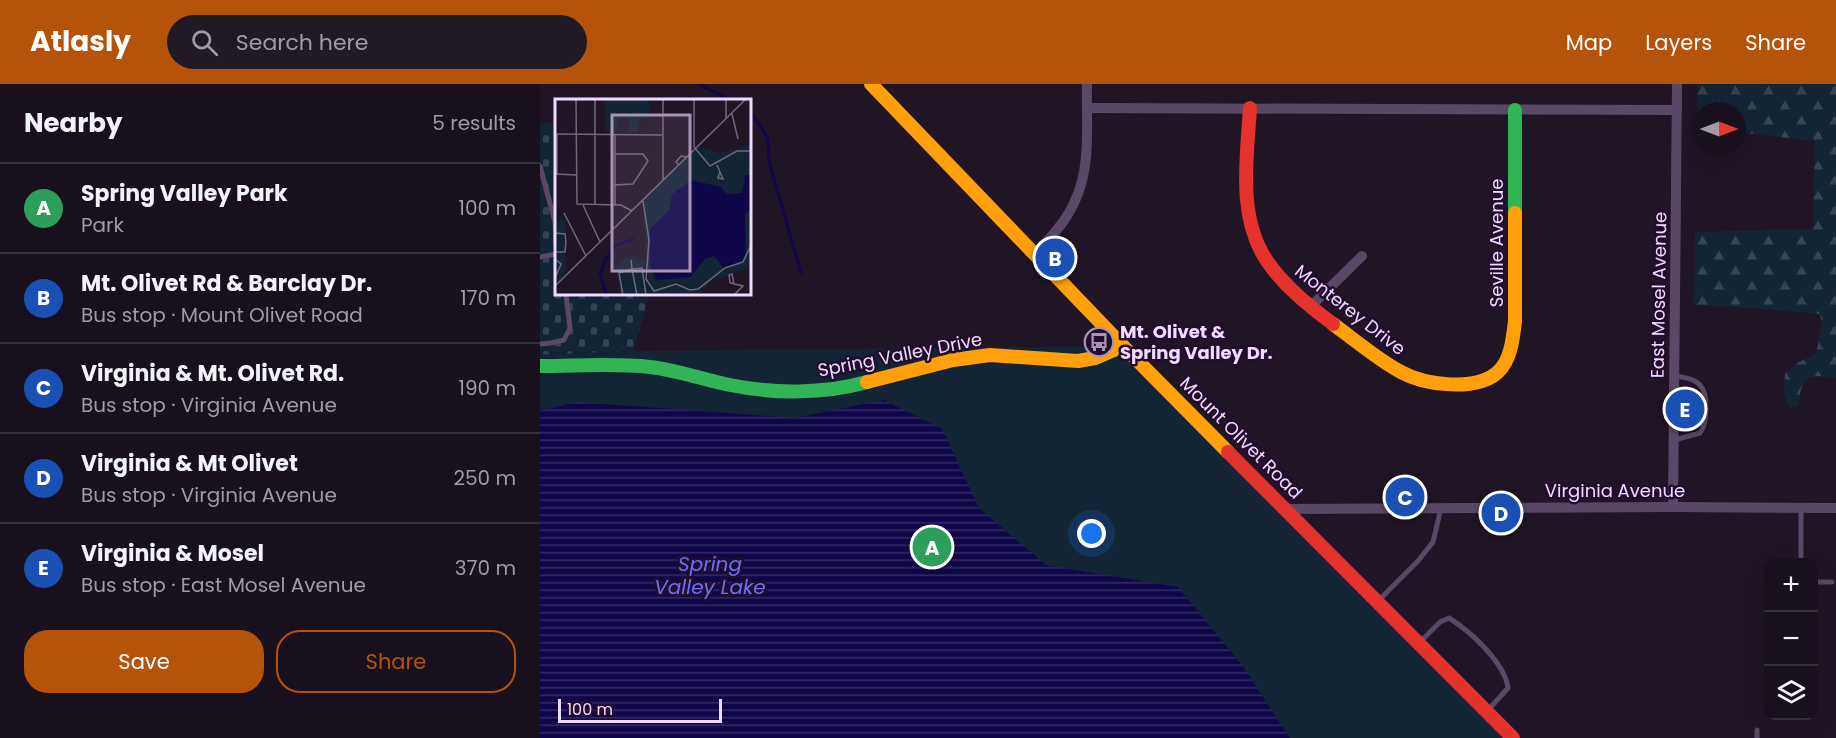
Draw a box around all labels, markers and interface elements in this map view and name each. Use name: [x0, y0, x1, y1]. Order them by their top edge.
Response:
search box: [167, 15, 587, 69]
text: Atlasly: [30, 22, 131, 61]
icon: search: [188, 26, 221, 59]
text: Search here: [236, 27, 368, 58]
text: Map: [1566, 28, 1612, 57]
text: Layers: [1645, 28, 1712, 57]
text: Share: [1745, 28, 1806, 57]
inset map: [555, 99, 752, 296]
north arrow: [1692, 102, 1746, 156]
text: Nearby: [24, 105, 122, 141]
text: 5 results: [432, 109, 516, 137]
text: Spring Valley Park: [81, 178, 288, 209]
street label: Seville Avenue: [1484, 179, 1509, 307]
text: A: [36, 194, 51, 222]
text: 100 m: [459, 194, 516, 222]
text: Park: [81, 211, 124, 239]
street label: East Mosel Avenue: [1645, 212, 1672, 378]
pin: B: [1036, 236, 1074, 280]
street label: Monterey Drive: [1290, 258, 1411, 361]
text: Mt. Olivet Rd & Barclay Dr.: [81, 268, 372, 299]
text: B: [37, 284, 50, 312]
text: 170 m: [460, 284, 516, 312]
text: Bus stop · Mount Olivet Road: [81, 301, 363, 329]
place label: Mt. Olivet & Spring Valley Dr.: [1120, 319, 1273, 365]
street label: Spring Valley Drive: [816, 326, 984, 383]
bus stop icon: Mt. Olivet & Spring Valley Dr.: [1083, 326, 1115, 358]
text: Virginia & Mt. Olivet Rd.: [81, 358, 344, 389]
street label: Mount Olivet Road: [1175, 371, 1308, 504]
text: C: [36, 374, 51, 402]
text: 190 m: [459, 374, 516, 402]
pin: E: [1666, 386, 1704, 432]
text: Bus stop · Virginia Avenue: [81, 391, 337, 419]
text: Virginia & Mt Olivet: [81, 448, 298, 479]
text: D: [36, 464, 51, 492]
text: 250 m: [453, 464, 516, 492]
pin: C: [1386, 474, 1424, 520]
street label: Virginia Avenue: [1545, 478, 1685, 503]
text: Bus stop · Virginia Avenue: [81, 481, 337, 509]
pin: D: [1482, 490, 1520, 536]
your location: [1077, 519, 1106, 548]
pin: A: [912, 524, 952, 570]
text: Virginia & Mosel: [81, 538, 264, 569]
water label: Spring Valley Lake: [654, 550, 766, 601]
text: E: [38, 554, 49, 582]
text: 370 m: [455, 554, 516, 582]
map controls: [1764, 558, 1818, 720]
button: +: [1764, 558, 1818, 612]
text: Bus stop · East Mosel Avenue: [81, 571, 366, 599]
button: −: [1764, 612, 1818, 666]
button: Save: [24, 630, 264, 693]
button: Share: [276, 630, 516, 693]
button: layers: [1764, 666, 1818, 720]
scale bar: [558, 696, 722, 724]
text: 100 m: [567, 698, 613, 721]

